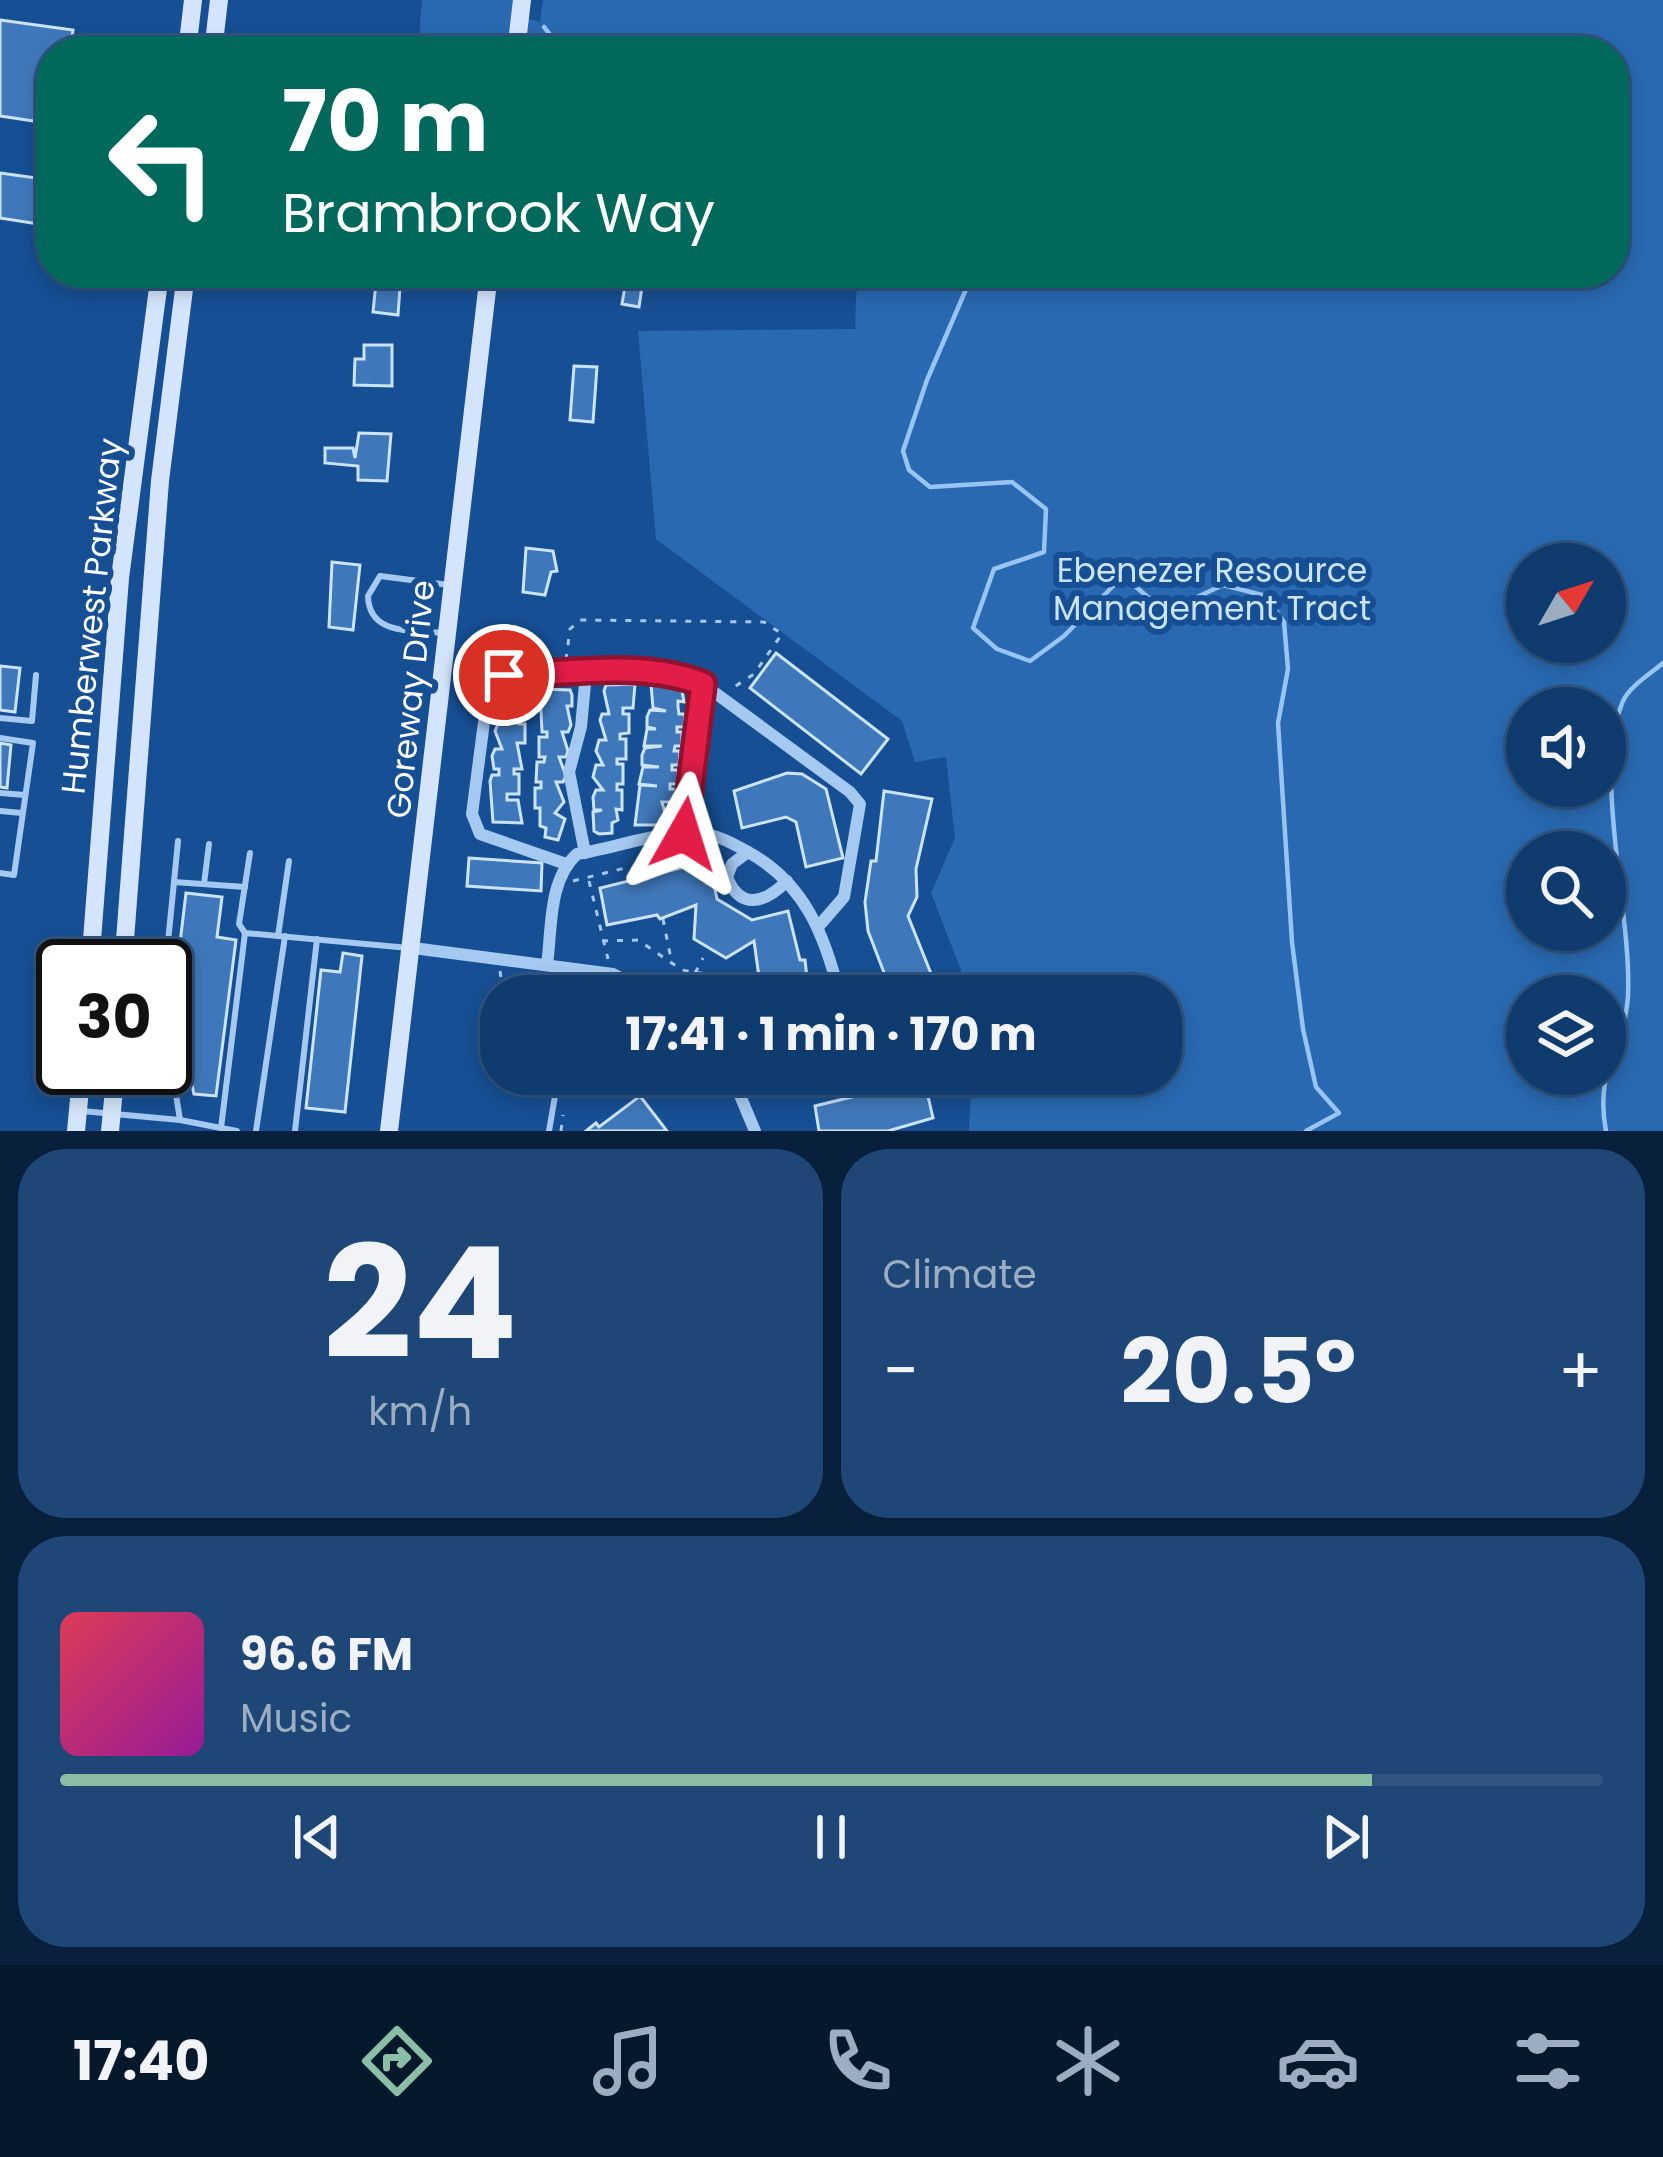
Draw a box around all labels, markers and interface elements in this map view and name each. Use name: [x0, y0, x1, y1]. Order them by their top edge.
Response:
text: 70 m: [282, 63, 488, 180]
icon: left: [84, 84, 240, 240]
text: Brambrook Way: [282, 175, 715, 251]
street label: Humberwest Parkway: [49, 436, 134, 796]
north arrow: [1506, 543, 1626, 663]
map controls: [1506, 543, 1626, 1095]
park label: Ebenezer Resource Management Tract: [1053, 547, 1371, 632]
street label: Goreway Drive: [375, 578, 446, 820]
pin: [453, 624, 555, 726]
icon: arrive: [471, 642, 537, 708]
button: sound: [1506, 687, 1626, 807]
position arrow: [621, 771, 747, 897]
button: search: [1506, 831, 1626, 951]
speed limit sign: 30: [36, 939, 192, 1095]
button: layers: [1506, 975, 1626, 1095]
text: 17:41 · 1 min · 170 m: [625, 1003, 1037, 1066]
text: 24: [323, 1194, 518, 1413]
text: Climate: [883, 1247, 1037, 1302]
text: 20.5°: [1121, 1308, 1356, 1435]
text: −: [883, 1325, 919, 1417]
text: +: [1558, 1325, 1603, 1417]
text: km/h: [368, 1384, 472, 1439]
text: 96.6 FM: [240, 1623, 413, 1686]
text: Music: [240, 1691, 352, 1746]
icon: previous: [284, 1804, 350, 1870]
icon: pause: [798, 1804, 864, 1870]
icon: next: [1313, 1804, 1379, 1870]
icon: directions: [355, 2019, 439, 2103]
icon: music: [586, 2019, 670, 2103]
icon: phone: [816, 2019, 900, 2103]
icon: climate: [1046, 2019, 1130, 2103]
icon: car: [1276, 2019, 1360, 2103]
icon: filters: [1506, 2019, 1590, 2103]
text: 17:40: [73, 2023, 209, 2099]

